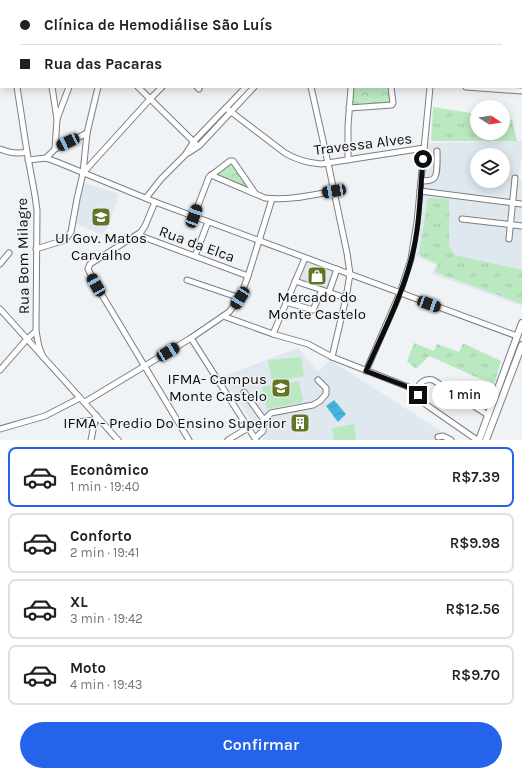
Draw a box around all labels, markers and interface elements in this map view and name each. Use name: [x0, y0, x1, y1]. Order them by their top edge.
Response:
text: Clínica de Hemodiálise São Luís: [44, 16, 272, 34]
text: Rua das Pacaras: [44, 55, 162, 73]
north arrow: [470, 100, 510, 140]
map controls: [470, 100, 510, 188]
street label: Travessa Alves: [313, 129, 413, 159]
car: [55, 131, 81, 153]
button: layers: [470, 148, 510, 188]
route start: [414, 150, 432, 168]
car: [321, 183, 347, 199]
street label: Rua Bom Milagre: [13, 198, 33, 314]
car: [184, 203, 204, 229]
school or university icon: UI Gov. Matos Carvalho: [90, 206, 112, 228]
street label: Rua da Elca: [157, 222, 237, 266]
place label: UI Gov. Matos Carvalho: [55, 229, 147, 264]
shop icon: Mercado do Monte Castelo: [306, 265, 328, 287]
car: [85, 272, 107, 298]
car: [228, 285, 252, 311]
place label: Mercado do Monte Castelo: [268, 288, 366, 323]
car: [416, 294, 442, 314]
car: [155, 341, 181, 363]
place label: IFMA- Campus Monte Castelo: [168, 370, 267, 405]
school or university icon: IFMA- Campus Monte Castelo: [270, 377, 292, 399]
callout: 1 min: [432, 381, 498, 409]
route end: [409, 386, 427, 404]
text: 1 min: [449, 387, 481, 402]
building icon: IFMA - Predio Do Ensino Superior: [289, 412, 311, 434]
place label: IFMA - Predio Do Ensino Superior: [63, 414, 287, 432]
icon: car: [22, 459, 58, 495]
text: Econômico: [70, 461, 149, 479]
text: R$7.39: [452, 468, 500, 486]
text: 1 min · 19:40: [70, 479, 140, 494]
icon: car: [22, 525, 58, 561]
text: Conforto: [70, 527, 132, 545]
text: R$9.98: [450, 534, 500, 552]
text: 2 min · 19:41: [70, 545, 139, 560]
icon: car: [22, 591, 58, 627]
text: XL: [70, 593, 88, 611]
text: R$12.56: [445, 600, 500, 618]
text: 3 min · 19:42: [70, 611, 143, 626]
icon: car: [22, 657, 58, 693]
text: Moto: [70, 659, 106, 677]
text: R$9.70: [452, 666, 500, 684]
text: 4 min · 19:43: [70, 677, 143, 692]
button: Confirmar: [20, 722, 502, 768]

